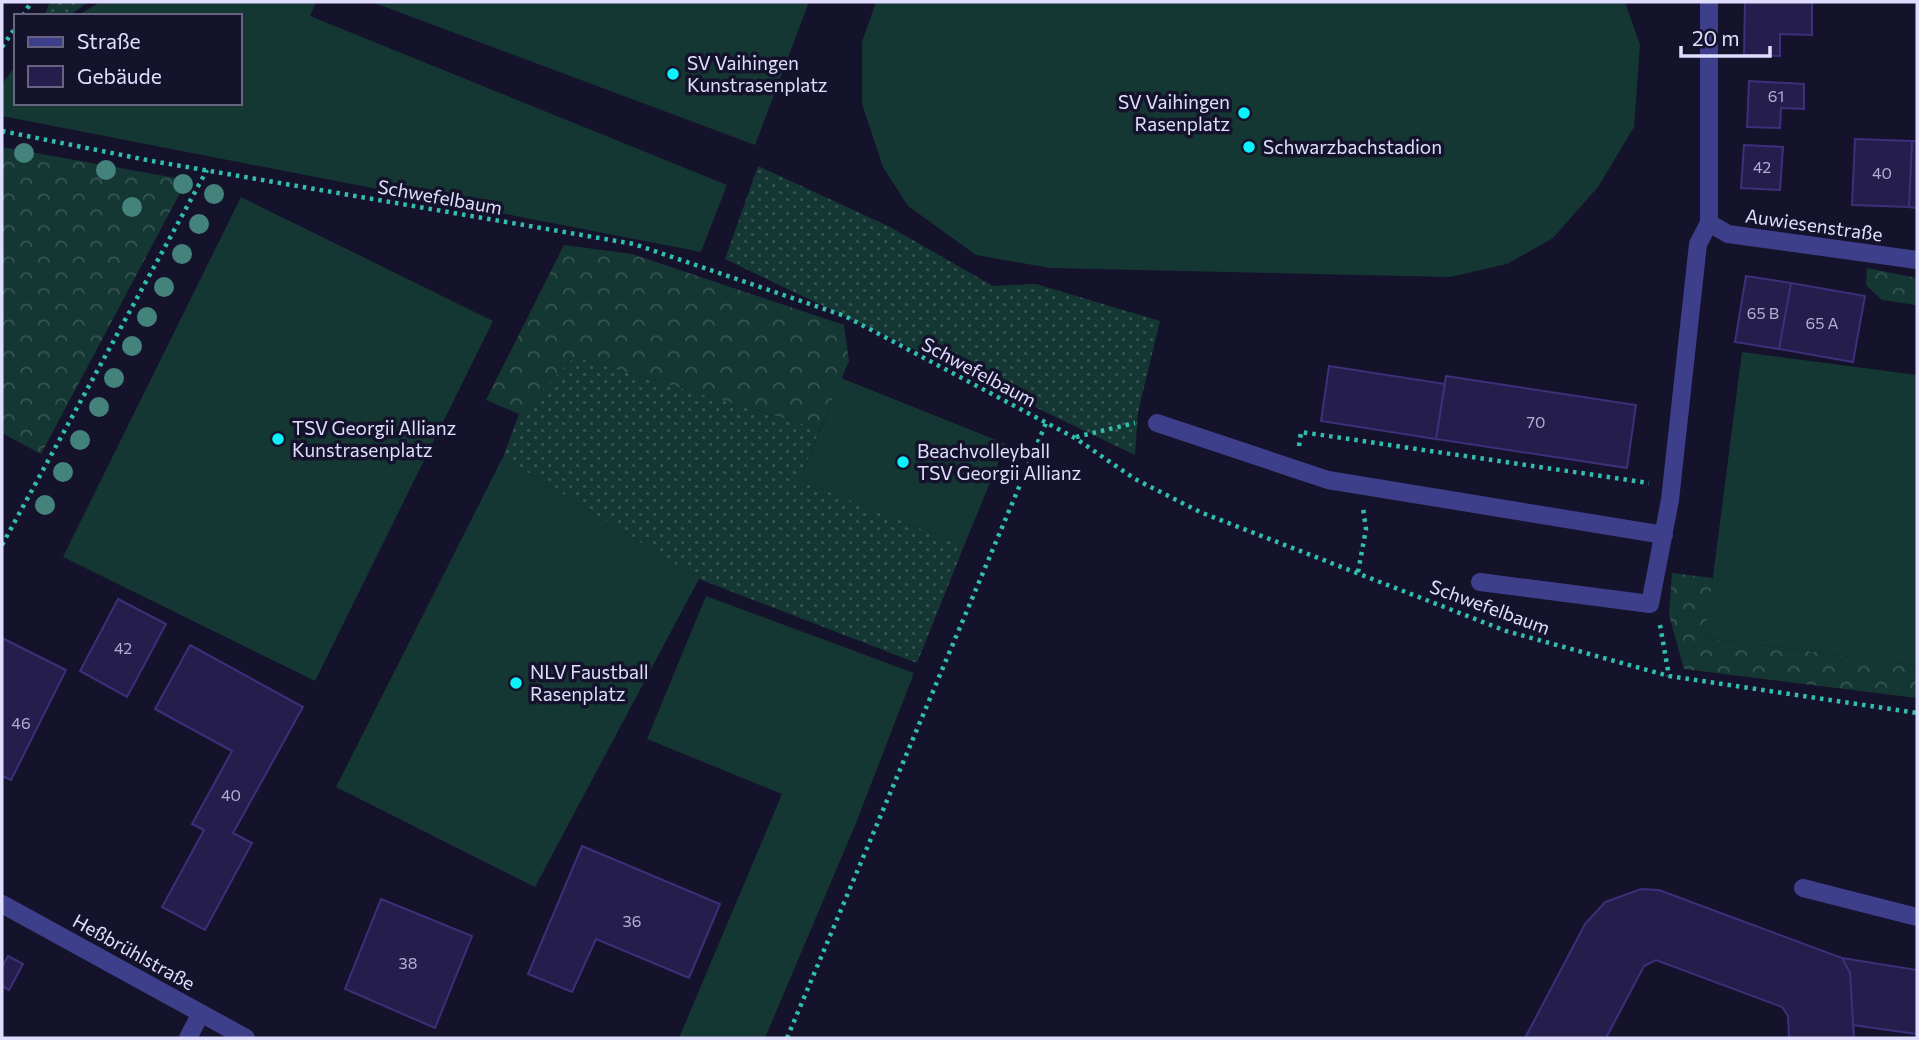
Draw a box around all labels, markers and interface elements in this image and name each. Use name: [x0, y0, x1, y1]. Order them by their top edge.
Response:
legend: [14, 14, 242, 105]
scale bar: [1681, 14, 1770, 58]
text: 20 m: [1692, 25, 1740, 50]
text: Straße: [77, 28, 141, 53]
place label: SV Vaihingen Kunstrasenplatz: [687, 51, 828, 96]
text: Gebäude: [77, 63, 162, 88]
marker: SV Vaihingen Kunstrasenplatz: [665, 66, 681, 82]
house number: 61: [1768, 86, 1784, 105]
place label: SV Vaihingen Rasenplatz: [1118, 90, 1230, 135]
marker: SV Vaihingen Rasenplatz: [1236, 105, 1252, 121]
place label: Schwarzbachstadion: [1263, 135, 1442, 158]
marker: Schwarzbachstadion: [1241, 139, 1257, 155]
house number: 42: [1753, 157, 1771, 176]
house number: 40: [1872, 163, 1892, 182]
street label: Schwefelbaum: [376, 174, 504, 219]
street label: Auwiesenstraße: [1744, 203, 1884, 246]
house number: 65 B: [1747, 303, 1779, 322]
house number: 65 A: [1805, 313, 1839, 332]
street label: Schwefelbaum: [918, 332, 1040, 411]
house number: 70: [1527, 412, 1545, 431]
place label: TSV Georgii Allianz Kunstrasenplatz: [292, 416, 456, 461]
marker: TSV Georgii Allianz Kunstrasenplatz: [270, 431, 286, 447]
place label: Beachvolleyball TSV Georgii Allianz: [917, 439, 1081, 484]
marker: Beachvolleyball TSV Georgii Allianz: [895, 454, 911, 470]
street label: Schwefelbaum: [1427, 574, 1553, 639]
house number: 42: [114, 638, 132, 657]
place label: NLV Faustball Rasenplatz: [530, 660, 649, 705]
marker: NLV Faustball Rasenplatz: [508, 675, 524, 691]
house number: 46: [11, 713, 31, 732]
house number: 40: [221, 785, 241, 804]
street label: Heßbrühlstraße: [69, 909, 199, 995]
house number: 36: [623, 911, 641, 930]
house number: 38: [399, 953, 417, 972]

